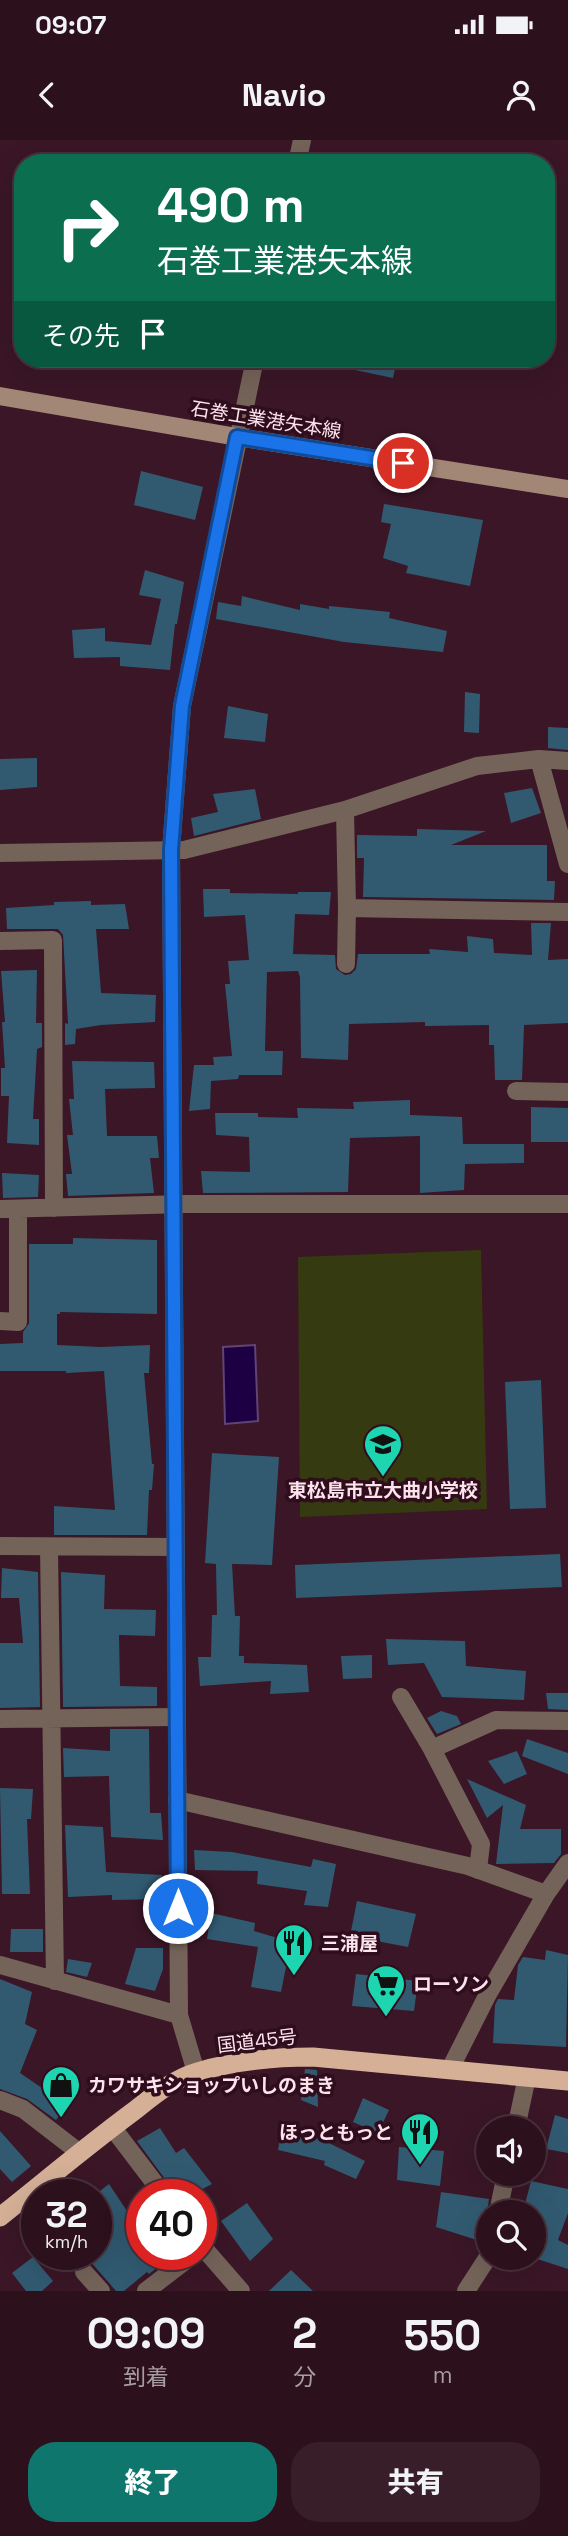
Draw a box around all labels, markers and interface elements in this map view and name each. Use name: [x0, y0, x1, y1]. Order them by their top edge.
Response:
text: 09:07: [35, 8, 106, 42]
text: Navio: [242, 75, 326, 115]
icon: back: [28, 76, 66, 114]
icon: person: [502, 76, 540, 114]
text: 490 m: [157, 174, 305, 236]
icon: right: [42, 182, 133, 273]
text: 石巻工業港矢本線: [157, 241, 413, 281]
icon: arrive: [134, 315, 172, 353]
text: その先: [42, 319, 120, 353]
street label: 石巻工業港矢本線: [189, 396, 343, 444]
pin: [373, 433, 433, 493]
icon: arrive: [384, 444, 422, 482]
school or university icon: 東松島市立大曲小学校: [362, 1423, 404, 1478]
place label: 東松島市立大曲小学校: [288, 1478, 478, 1503]
position arrow: [141, 1871, 215, 1945]
restaurant icon: 三浦屋: [273, 1922, 315, 1977]
place label: 三浦屋: [321, 1931, 378, 1956]
supermarket icon: ローソン: [365, 1963, 407, 2018]
place label: ローソン: [413, 1972, 489, 1997]
street label: 国道45号: [216, 2024, 298, 2058]
shop icon: カワサキショップいしのまき: [40, 2064, 82, 2119]
place label: カワサキショップいしのまき: [88, 2073, 335, 2098]
restaurant icon: ほっともっと: [399, 2111, 441, 2166]
map controls: [476, 2116, 546, 2270]
button: sound: [476, 2116, 546, 2186]
place label: ほっともっと: [279, 2120, 393, 2145]
speed limit sign: 40: [126, 2179, 217, 2270]
text: 32: [45, 2193, 88, 2237]
button: search: [476, 2200, 546, 2270]
text: km/h: [45, 2230, 88, 2253]
text: 09:09: [87, 2307, 206, 2360]
text: 2: [292, 2307, 317, 2360]
text: 550: [404, 2309, 481, 2362]
text: m: [433, 2360, 452, 2390]
text: 到着: [123, 2362, 169, 2392]
text: 分: [293, 2362, 316, 2392]
button: 終了: [28, 2442, 277, 2522]
button: 共有: [291, 2442, 540, 2522]

